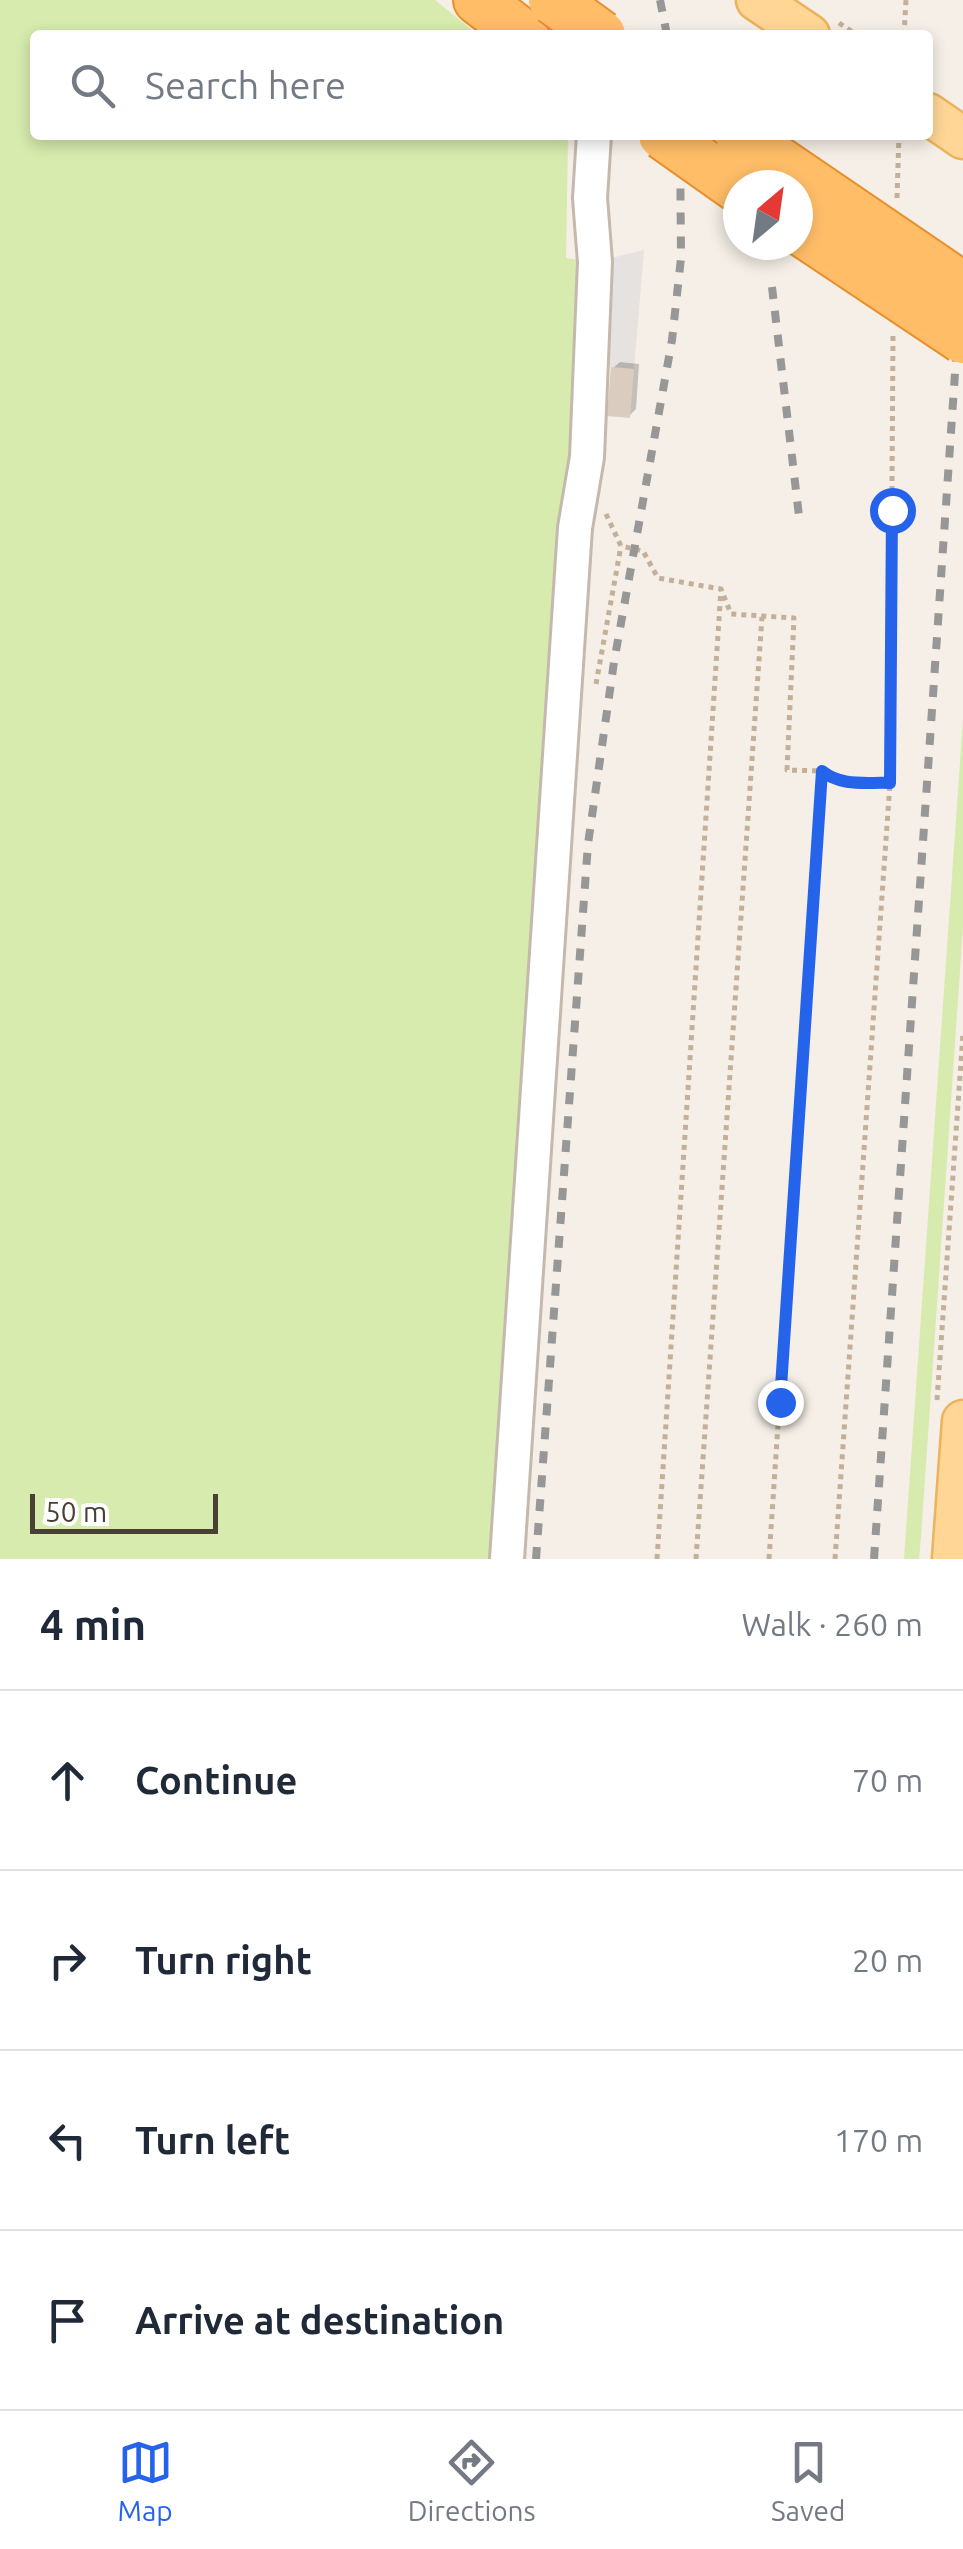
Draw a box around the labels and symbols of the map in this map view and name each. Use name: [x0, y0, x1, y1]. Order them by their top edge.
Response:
north arrow: [723, 170, 813, 260]
route start: [870, 488, 916, 534]
route end: [758, 1380, 804, 1426]
scale bar: [30, 1489, 218, 1534]

